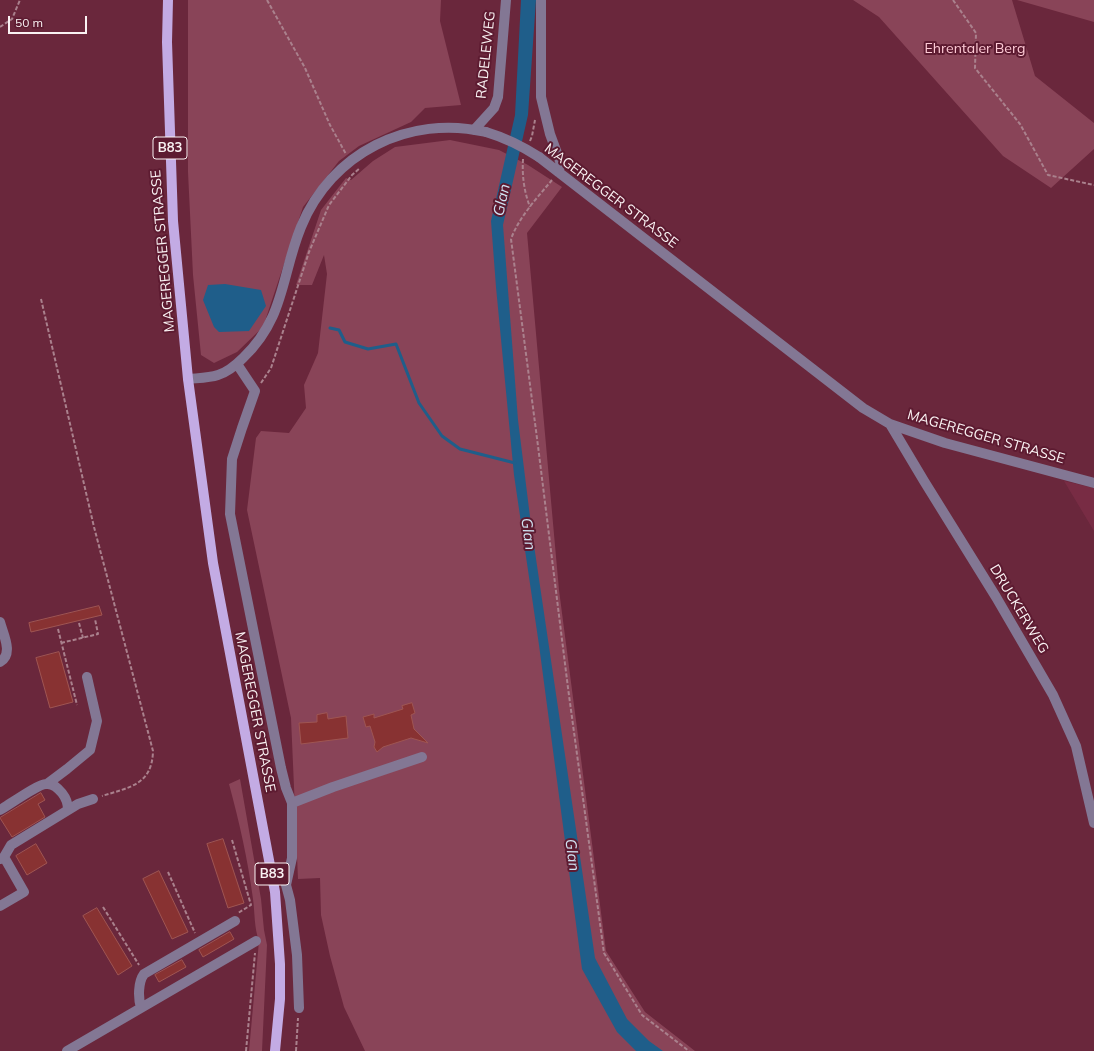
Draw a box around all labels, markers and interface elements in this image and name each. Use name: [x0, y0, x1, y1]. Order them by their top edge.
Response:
scale bar: [10, 8, 89, 34]
street label: RADELEWEG: [473, 10, 499, 100]
text: 50 m: [15, 15, 43, 30]
park label: Ehrentaler Berg: [925, 41, 1025, 57]
road number: B83: [153, 137, 187, 159]
street label: MAGEREGGER STRASSE: [541, 140, 681, 252]
street label: MAGEREGGER STRASSE: [148, 169, 178, 333]
water label: Glan: [490, 182, 514, 218]
street label: MAGEREGGER STRASSE: [905, 406, 1067, 468]
water label: Glan: [517, 517, 539, 551]
street label: DRUCKERWEG: [986, 562, 1052, 656]
street label: MAGEREGGER STRASSE: [231, 630, 279, 794]
water label: Glan: [561, 838, 583, 872]
road number: B83: [255, 863, 289, 885]

